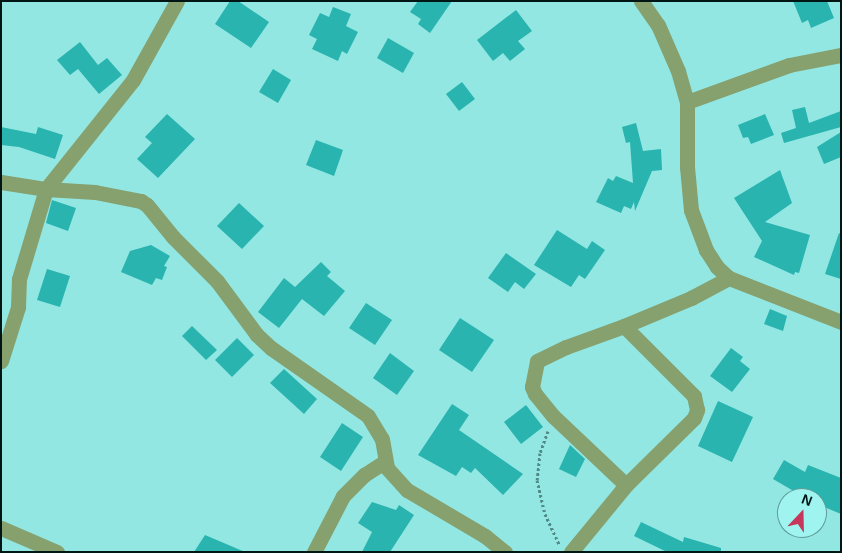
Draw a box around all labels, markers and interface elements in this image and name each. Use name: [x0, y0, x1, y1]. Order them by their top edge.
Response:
north arrow: [777, 488, 827, 538]
text: N: [799, 491, 815, 509]

